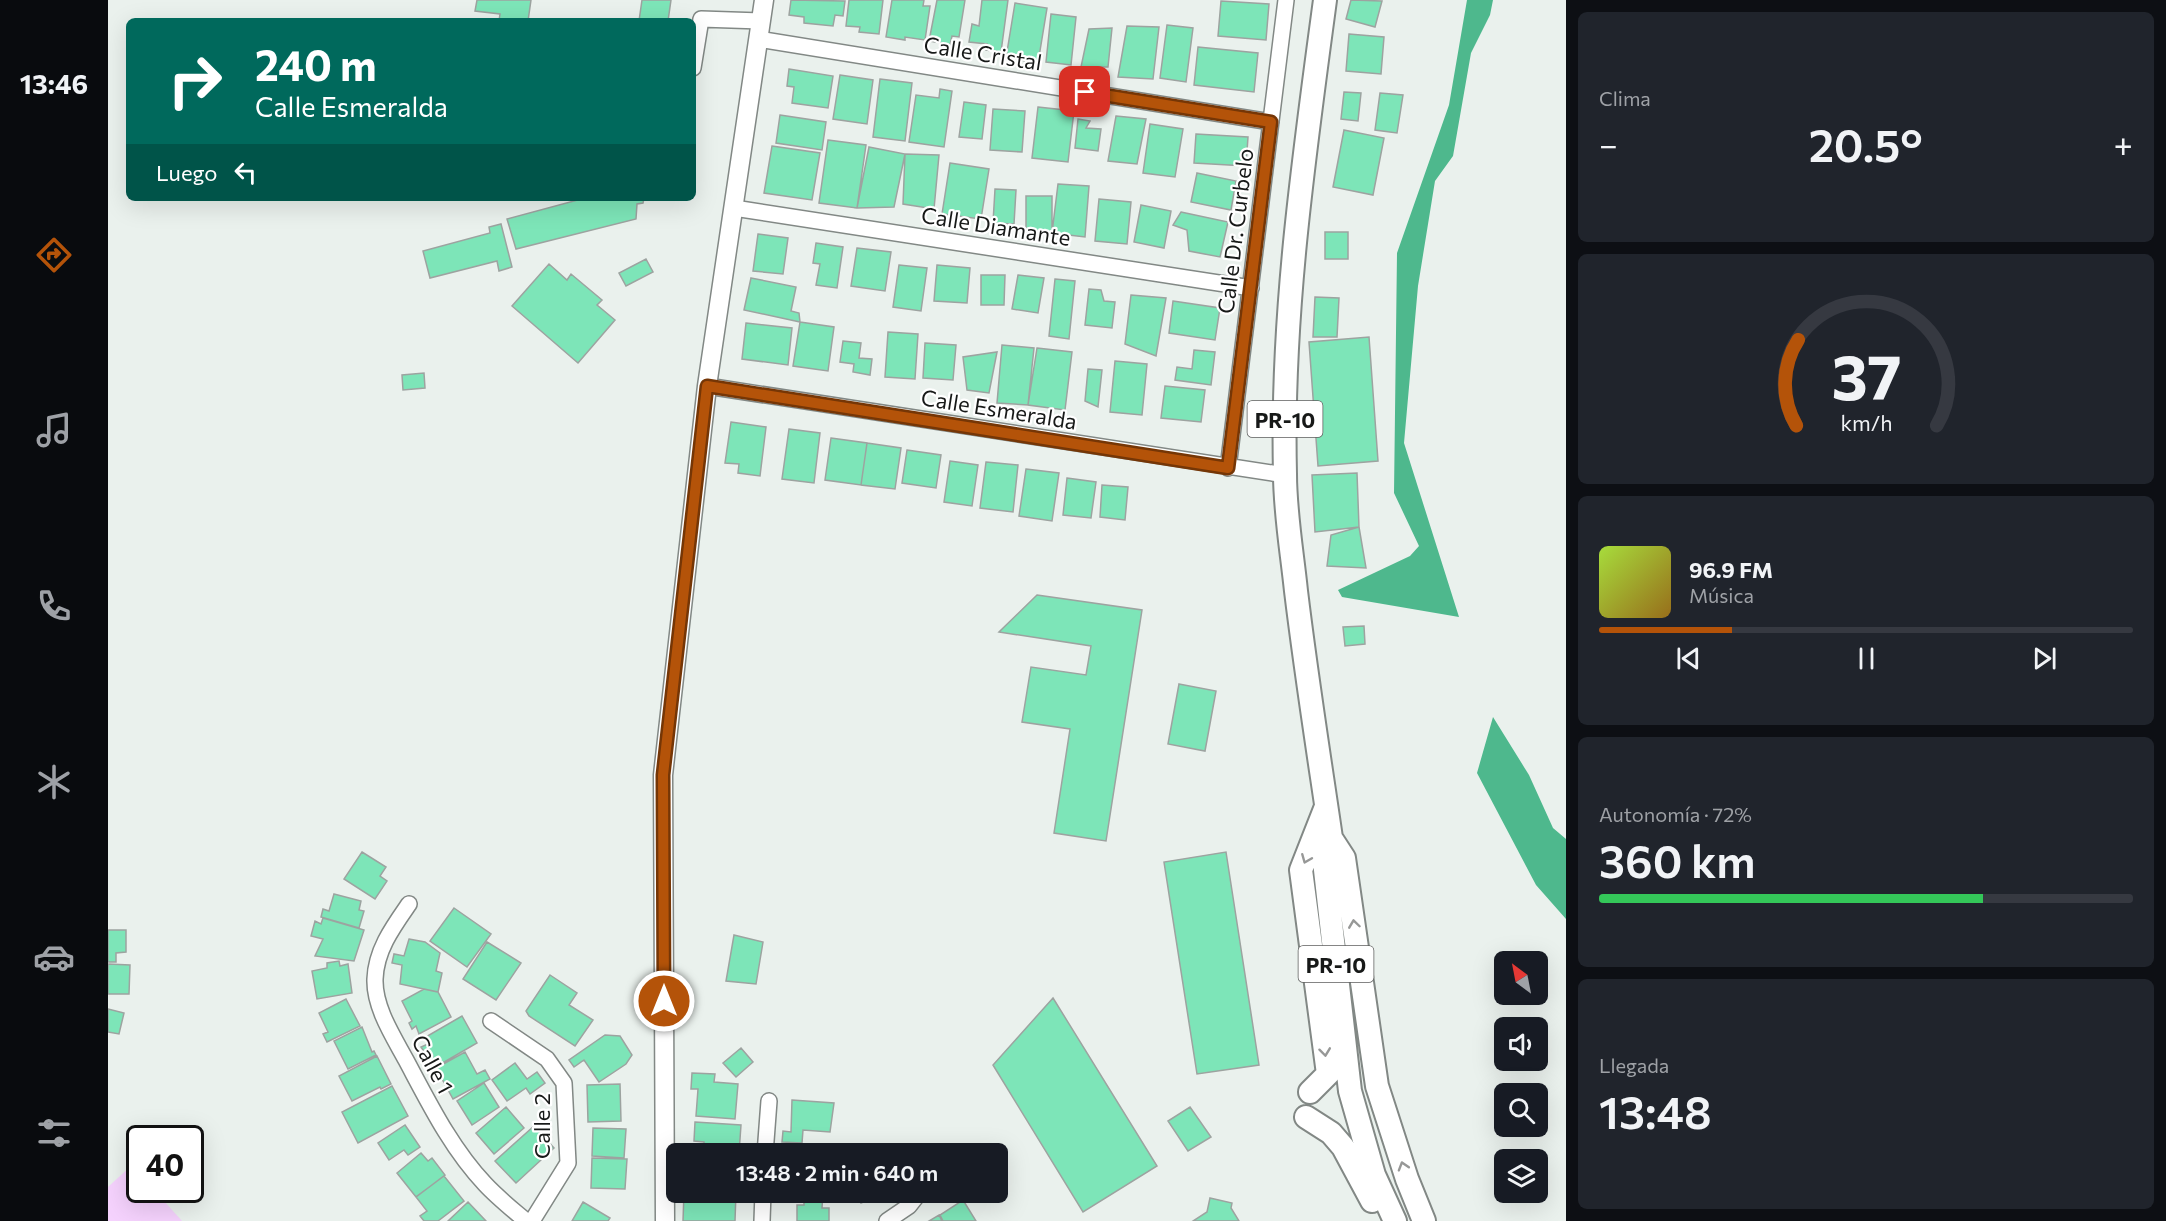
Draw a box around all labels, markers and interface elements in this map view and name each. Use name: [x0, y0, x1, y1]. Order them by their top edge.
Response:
street label: Calle Cristal: [922, 30, 1044, 76]
text: 240 m: [255, 38, 377, 90]
icon: right: [156, 42, 234, 120]
pin: [1059, 66, 1110, 117]
text: 13:46: [20, 67, 88, 100]
icon: arrive: [1068, 75, 1101, 108]
text: Clima: [1599, 86, 1651, 110]
text: Calle Esmeralda: [255, 90, 448, 123]
text: 20.5°: [1809, 116, 1923, 171]
text: −: [1599, 123, 1618, 164]
text: +: [2114, 123, 2133, 164]
street label: Calle Dr. Curbelo: [1211, 147, 1259, 315]
icon: left: [229, 156, 262, 189]
text: Luego: [156, 159, 217, 186]
street label: Calle Diamante: [919, 201, 1073, 251]
icon: directions: [33, 234, 75, 276]
text: 37: [1831, 337, 1901, 413]
street label: Calle Esmeralda: [919, 383, 1079, 435]
road number: PR-10: [1248, 401, 1322, 437]
icon: music: [33, 409, 75, 451]
text: km/h: [1840, 409, 1892, 435]
text: 96.9 FM: [1689, 556, 1773, 583]
text: Música: [1689, 583, 1754, 607]
icon: phone: [33, 585, 75, 627]
icon: previous: [1672, 642, 1705, 675]
icon: pause: [1850, 642, 1883, 675]
icon: next: [2028, 642, 2061, 675]
icon: climate: [33, 761, 75, 803]
text: Autonomía · 72%: [1599, 802, 1752, 826]
text: 360 km: [1599, 832, 1756, 887]
one-way arrow: [1301, 853, 1313, 864]
one-way arrow: [1348, 919, 1361, 928]
icon: car: [33, 936, 75, 978]
road number: PR-10: [1298, 946, 1374, 982]
north arrow: [1494, 951, 1548, 1005]
map controls: [1494, 951, 1548, 1203]
position arrow: [632, 969, 696, 1033]
button: sound: [1494, 1017, 1548, 1071]
street label: Calle 1: [406, 1030, 460, 1098]
one-way arrow: [1318, 1047, 1330, 1056]
text: Llegada: [1599, 1053, 1669, 1077]
button: search: [1494, 1083, 1548, 1137]
text: 13:48: [1599, 1083, 1712, 1138]
street label: Calle 2: [528, 1093, 555, 1159]
icon: filters: [33, 1112, 75, 1154]
speed limit sign: 40: [126, 1125, 204, 1203]
button: layers: [1494, 1149, 1548, 1203]
text: 13:48 · 2 min · 640 m: [736, 1159, 938, 1186]
one-way arrow: [1398, 1161, 1411, 1172]

